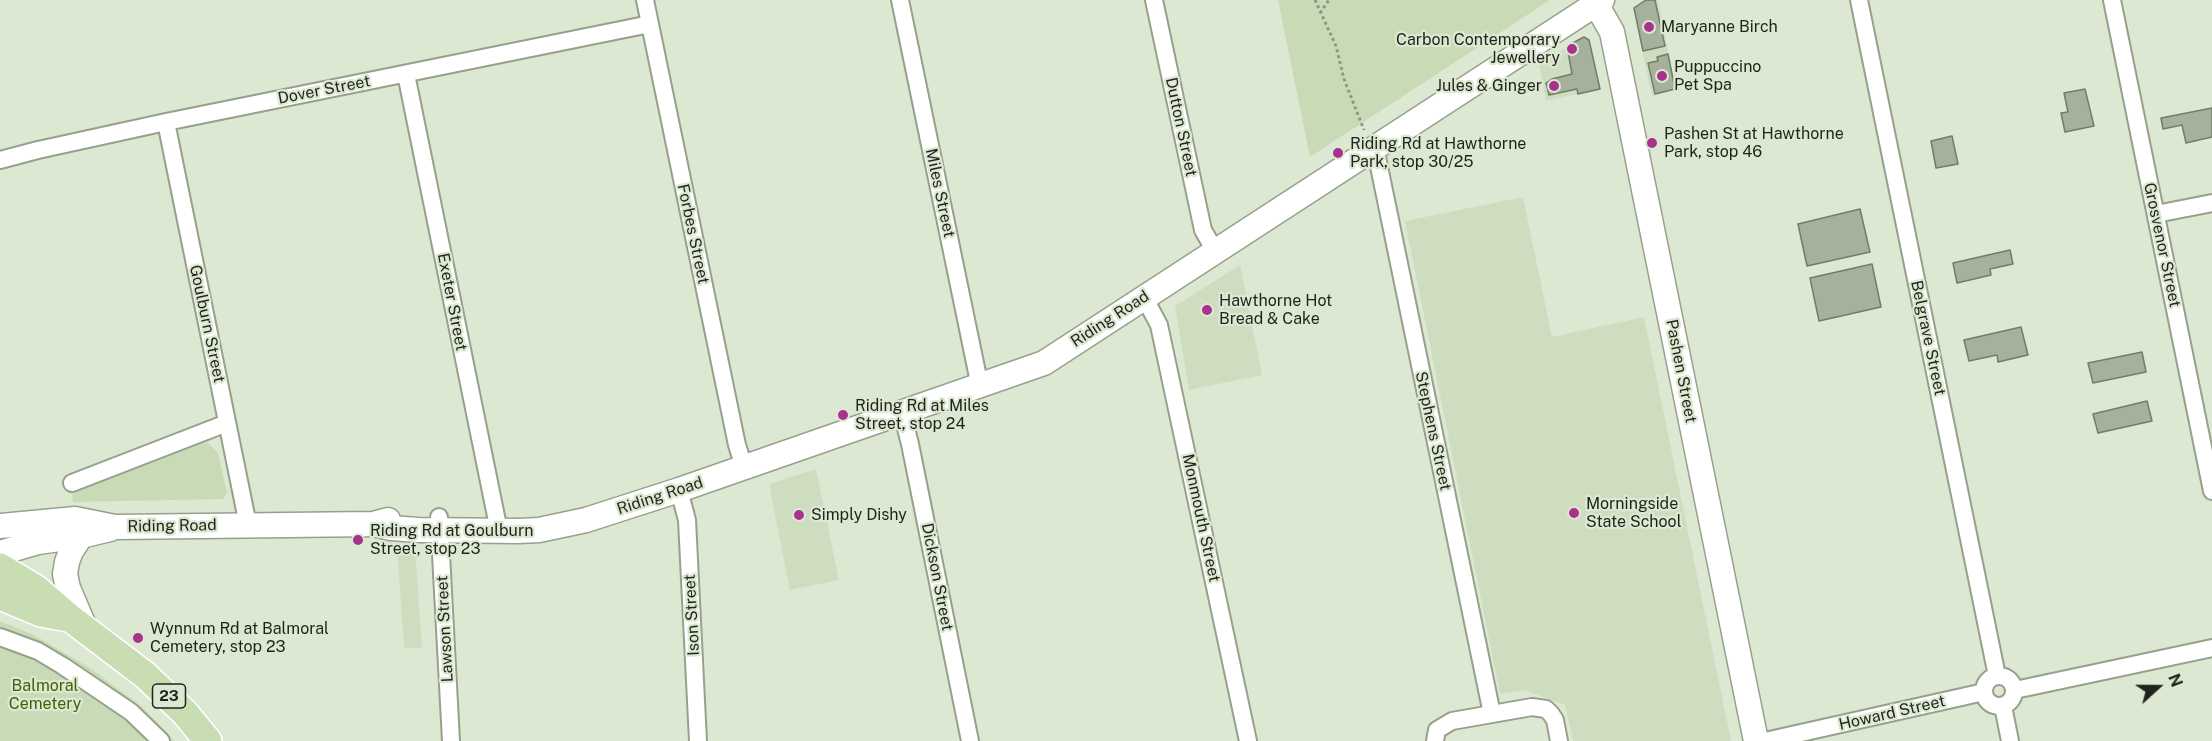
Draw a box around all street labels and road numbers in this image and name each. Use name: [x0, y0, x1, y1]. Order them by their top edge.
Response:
street label: Dover Street: [276, 72, 372, 108]
street label: Dutton Street: [1161, 76, 1201, 178]
street label: Miles Street: [921, 147, 959, 239]
street label: Grosvenor Street: [2139, 181, 2185, 309]
street label: Forbes Street: [673, 182, 713, 286]
street label: Exeter Street: [433, 252, 471, 352]
street label: Goulburn Street: [185, 263, 229, 385]
street label: Belgrave Street: [1906, 279, 1950, 397]
street label: Riding Road: [1067, 287, 1153, 351]
street label: Pashen Street: [1662, 318, 1700, 424]
street label: Stephens Street: [1411, 370, 1455, 492]
street label: Monmouth Street: [1178, 452, 1224, 584]
street label: Riding Road: [615, 473, 705, 519]
street label: Riding Road: [127, 516, 217, 536]
street label: Dickson Street: [917, 521, 957, 633]
street label: Ison Street: [680, 574, 704, 656]
street label: Lawson Street: [433, 575, 457, 683]
road number: 23: [152, 684, 186, 708]
street label: Howard Street: [1837, 691, 1947, 735]

